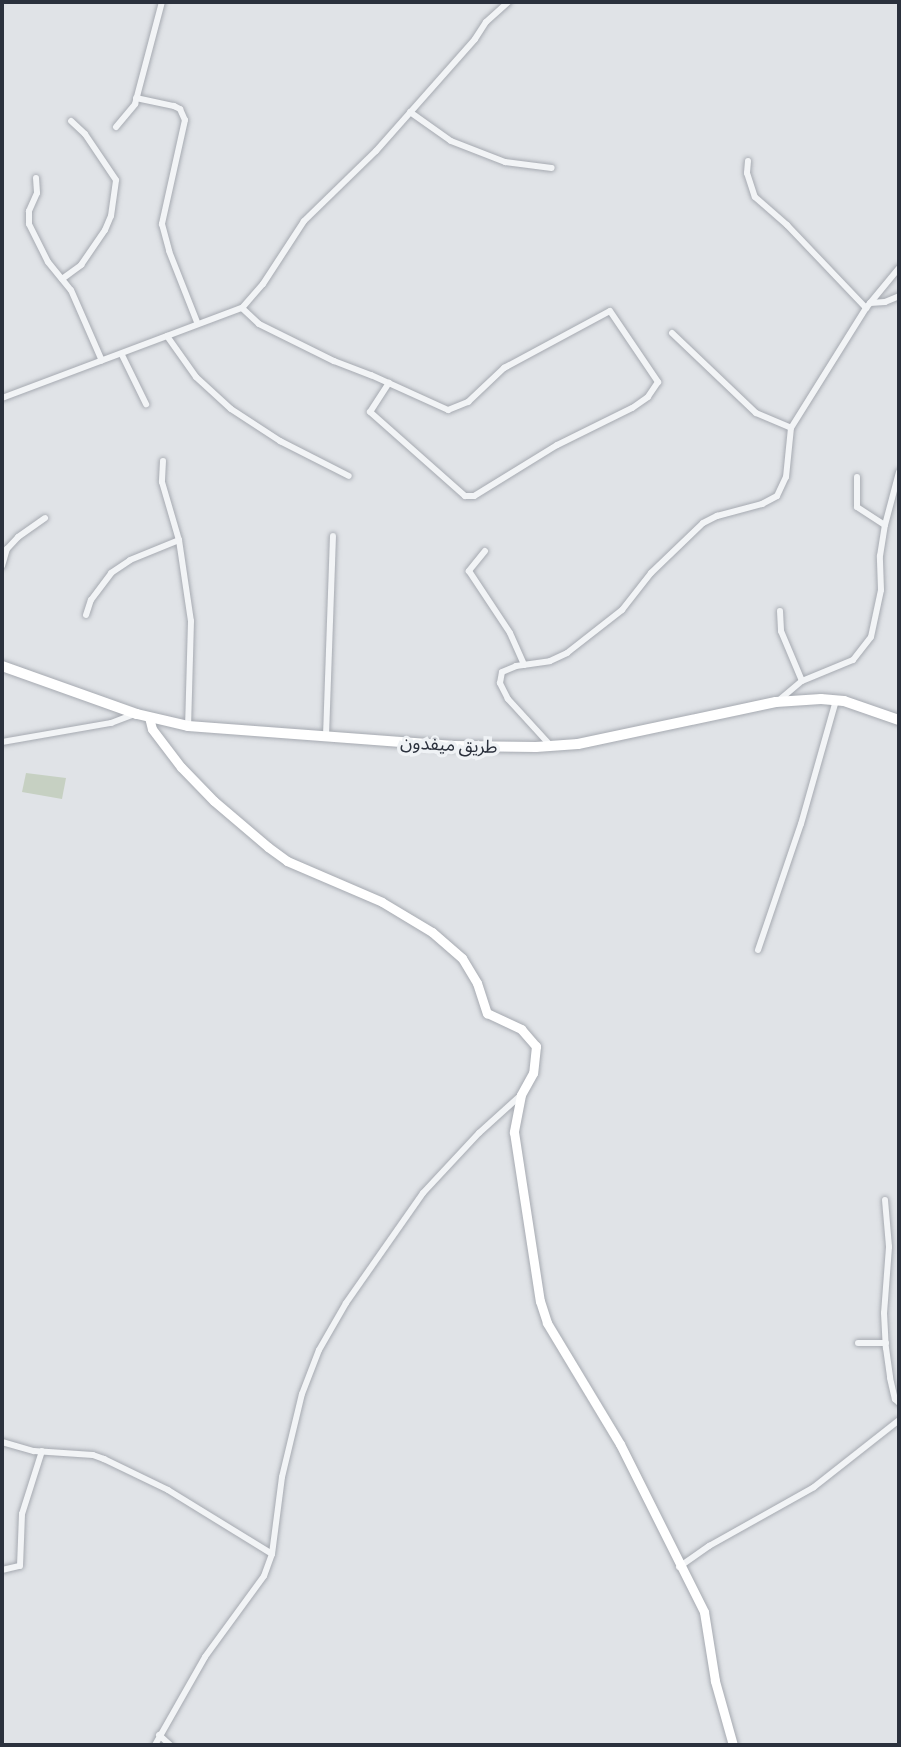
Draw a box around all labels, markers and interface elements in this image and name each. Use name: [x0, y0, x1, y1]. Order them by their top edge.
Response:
street label: طريق ميفدون: [400, 731, 498, 757]

